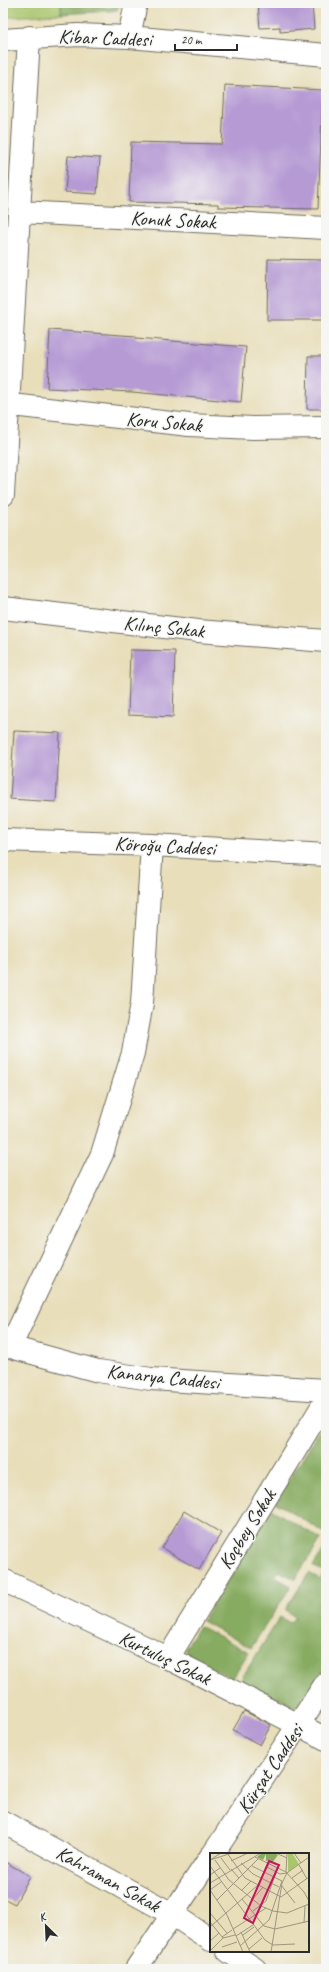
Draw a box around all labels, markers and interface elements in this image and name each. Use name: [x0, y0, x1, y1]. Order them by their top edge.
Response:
street label: Kibar Caddesi: [58, 24, 154, 52]
scale bar: [175, 26, 237, 52]
text: 20 m: [181, 32, 203, 48]
street label: Konuk Sokak: [130, 205, 218, 235]
street label: Koru Sokak: [125, 406, 204, 438]
street label: Kılınç Sokak: [122, 610, 207, 644]
street label: Köroğu Caddesi: [114, 831, 218, 861]
street label: Kanarya Caddesi: [106, 1359, 223, 1396]
street label: Koçbey Sokak: [213, 1483, 282, 1574]
street label: Kurtuluş Sokak: [115, 1625, 217, 1692]
street label: Kürşat Caddesi: [231, 1718, 310, 1818]
street label: Kahraman Sokak: [52, 1840, 166, 1919]
inset map: [210, 1853, 309, 1952]
north arrow: [26, 1906, 66, 1946]
text: K: [37, 1908, 50, 1924]

